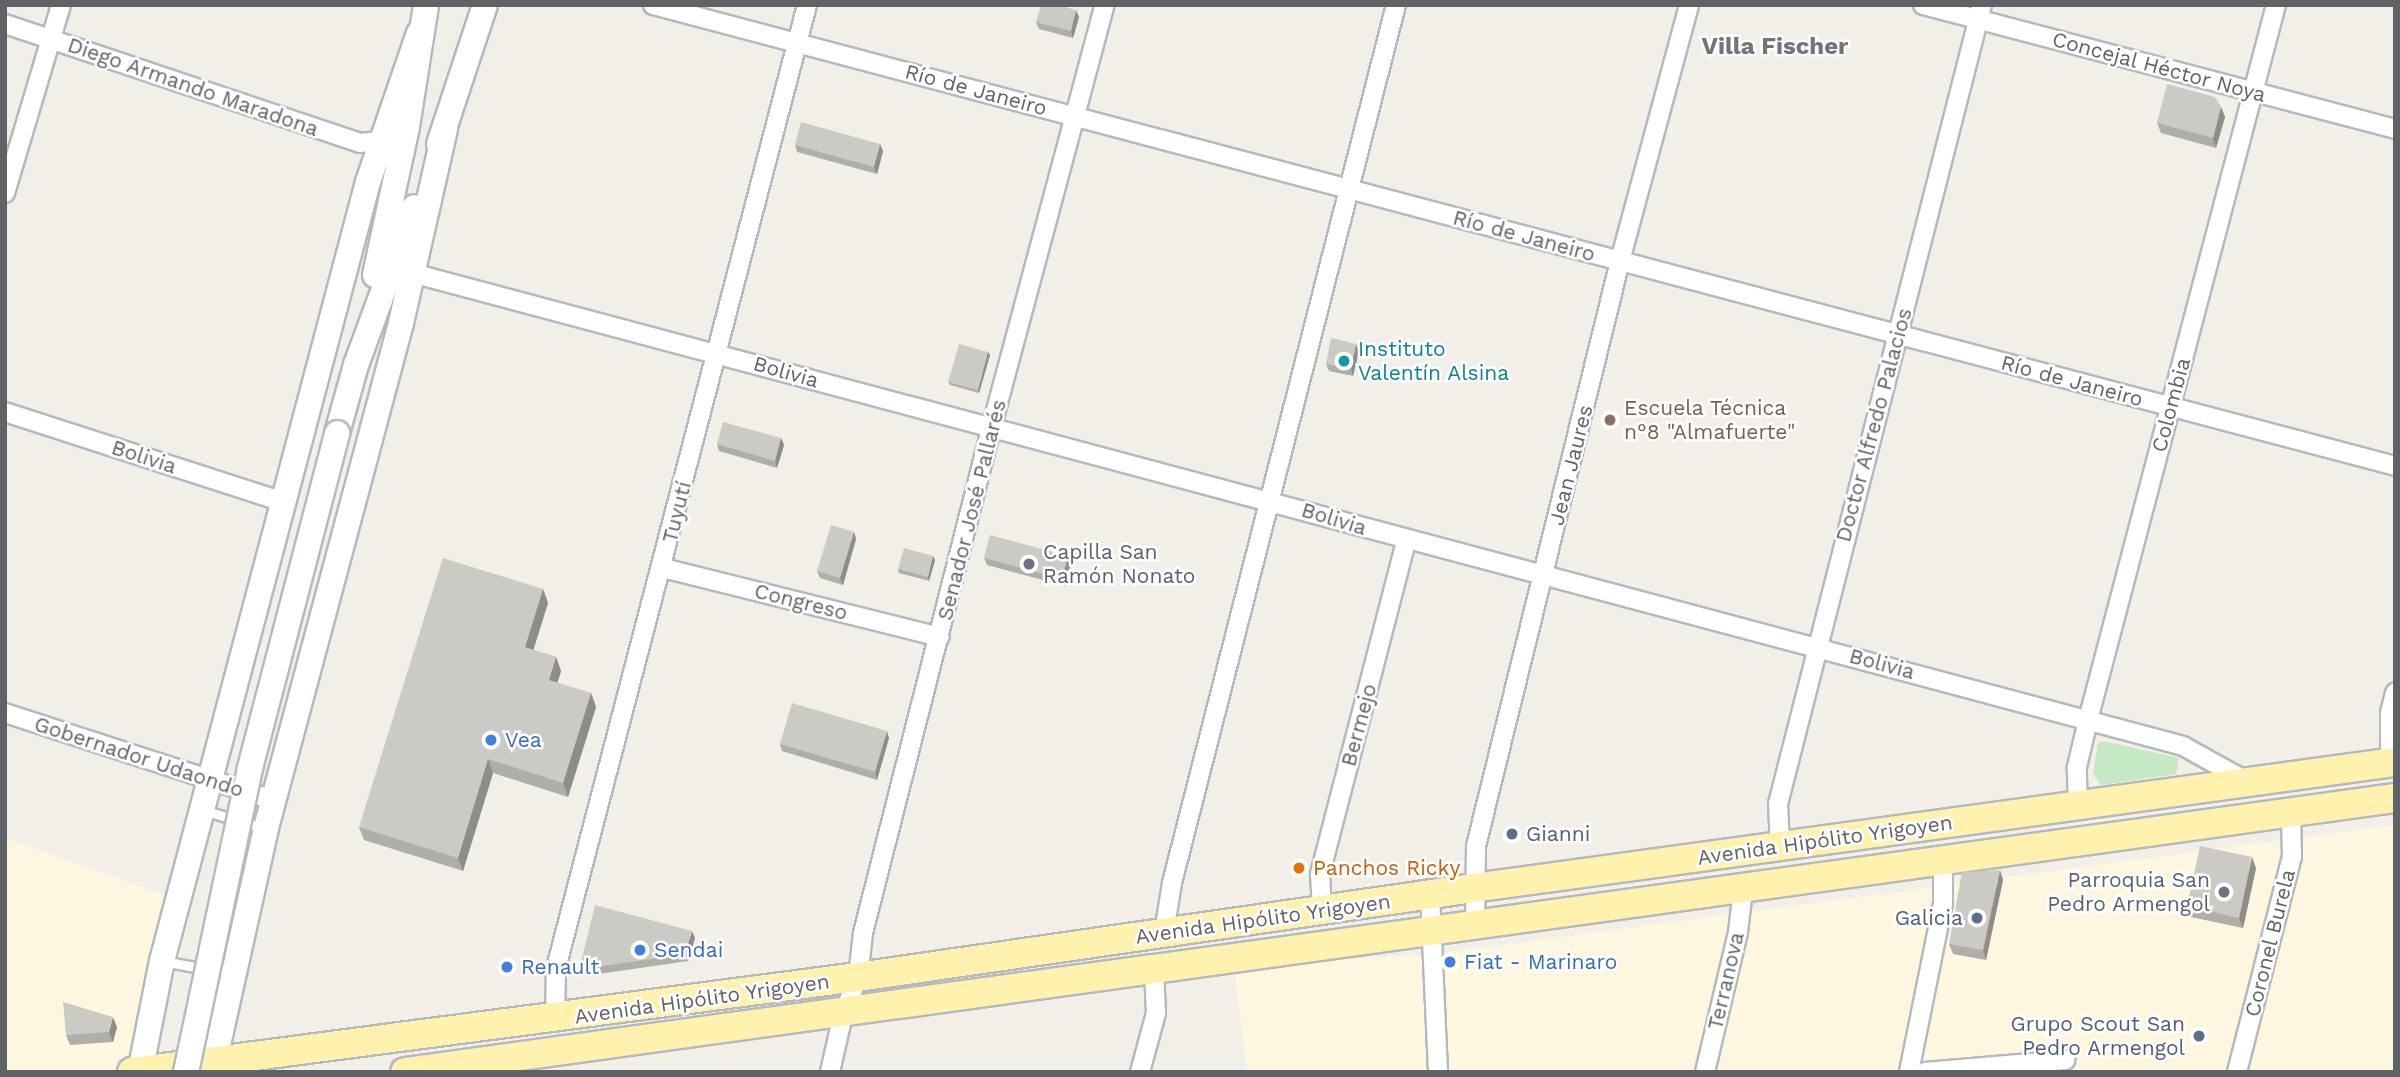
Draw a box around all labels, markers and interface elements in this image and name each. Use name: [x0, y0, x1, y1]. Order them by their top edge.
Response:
street label: Concejal Héctor Noya: [2049, 26, 2269, 108]
street label: Diego Armando Maradona: [64, 32, 322, 142]
district label: Villa Fischer: [1701, 33, 1849, 61]
street label: Río de Janeiro: [902, 59, 1050, 121]
street label: Río de Janeiro: [1450, 205, 1598, 267]
street label: Doctor Alfredo Palacios: [1830, 305, 1918, 545]
place label: Instituto Valentín Alsina: [1358, 336, 1510, 386]
street label: Río de Janeiro: [1998, 350, 2146, 412]
street label: Bolivia: [750, 351, 822, 393]
marker: Instituto Valentín Alsina: [1336, 353, 1352, 369]
street label: Colombia: [2146, 355, 2196, 455]
place label: Escuela Técnica n°8 "Almafuerte": [1624, 395, 1795, 445]
street label: Senador José Pallarés: [932, 397, 1012, 623]
street label: Jean Jaures: [1544, 402, 1598, 528]
marker: Escuela Técnica n°8 "Almafuerte": [1602, 412, 1618, 428]
street label: Bolivia: [108, 435, 180, 479]
street label: Tuyutí: [657, 479, 697, 545]
street label: Bolivia: [1298, 497, 1370, 541]
place label: Capilla San Ramón Nonato: [1043, 539, 1195, 589]
marker: Capilla San Ramón Nonato: [1021, 556, 1037, 572]
street label: Congreso: [752, 578, 850, 626]
street label: Bolivia: [1847, 643, 1917, 685]
street label: Bermejo: [1336, 681, 1382, 769]
street label: Gobernador Udaondo: [31, 711, 247, 803]
place label: Vea: [505, 727, 542, 753]
marker: Vea: [483, 732, 499, 748]
street label: Avenida Hipólito Yrigoyen: [1695, 810, 1955, 870]
place label: Gianni: [1526, 821, 1590, 847]
marker: Gianni: [1504, 826, 1520, 842]
place label: Panchos Ricky: [1313, 855, 1460, 881]
marker: Panchos Ricky: [1291, 860, 1307, 876]
street label: Coronel Burela: [2239, 866, 2301, 1020]
place label: Parroquia San Pedro Armengol: [2046, 867, 2210, 917]
marker: Parroquia San Pedro Armengol: [2216, 884, 2232, 900]
street label: Avenida Hipólito Yrigoyen: [1133, 889, 1393, 949]
place label: Galicia: [1895, 905, 1963, 931]
marker: Galicia: [1969, 910, 1985, 926]
street label: Terranova: [1703, 930, 1749, 1032]
place label: Sendai: [654, 937, 723, 963]
marker: Sendai: [632, 942, 648, 958]
place label: Fiat - Marinaro: [1464, 949, 1617, 975]
place label: Renault: [521, 954, 599, 980]
marker: Fiat - Marinaro: [1442, 954, 1458, 970]
marker: Renault: [499, 959, 515, 975]
street label: Avenida Hipólito Yrigoyen: [572, 969, 832, 1029]
place label: Grupo Scout San Pedro Armengol: [2010, 1011, 2185, 1061]
marker: Grupo Scout San Pedro Armengol: [2191, 1028, 2207, 1044]

